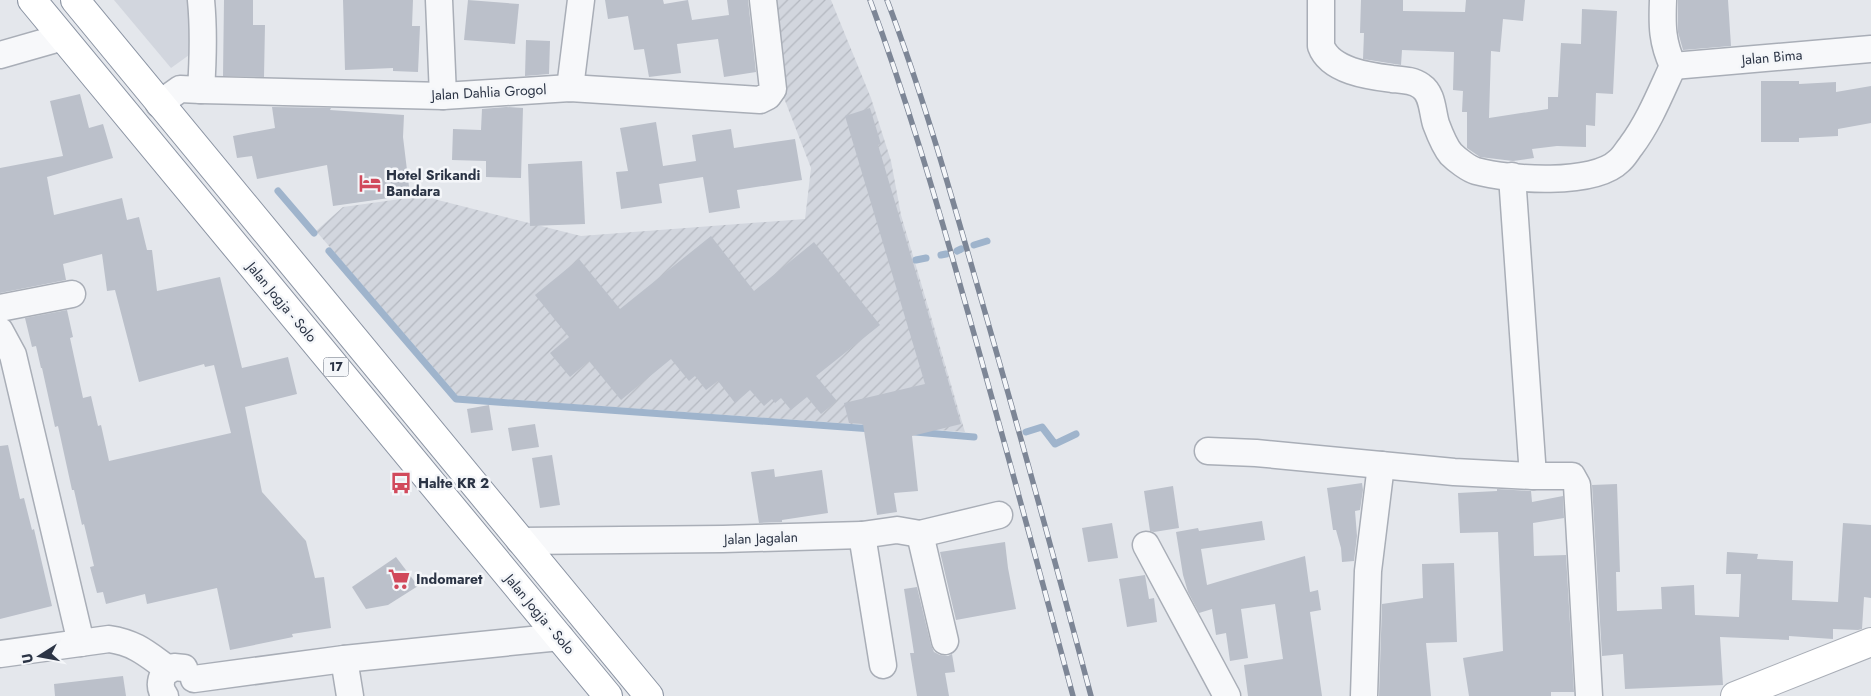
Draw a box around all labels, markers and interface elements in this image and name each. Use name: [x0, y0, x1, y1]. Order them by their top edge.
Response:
street label: Jalan Bima: [1739, 44, 1803, 70]
street label: Jalan Dahlia Grogol: [429, 79, 547, 105]
place label: Hotel Srikandi Bandara: [386, 165, 480, 201]
hotel icon: Hotel Srikandi Bandara: [357, 170, 383, 196]
street label: Jalan Jogja - Solo: [241, 256, 322, 347]
road number: 17: [324, 358, 348, 377]
bus stop icon: Halte KR 2: [388, 470, 414, 496]
place label: Halte KR 2: [418, 473, 489, 493]
street label: Jalan Jagalan: [722, 527, 798, 549]
supermarket icon: Indomaret: [386, 566, 412, 592]
street label: Jalan Jogja - Solo: [499, 568, 580, 659]
place label: Indomaret: [416, 569, 483, 589]
north arrow: [15, 631, 65, 681]
text: U: [16, 652, 38, 665]

